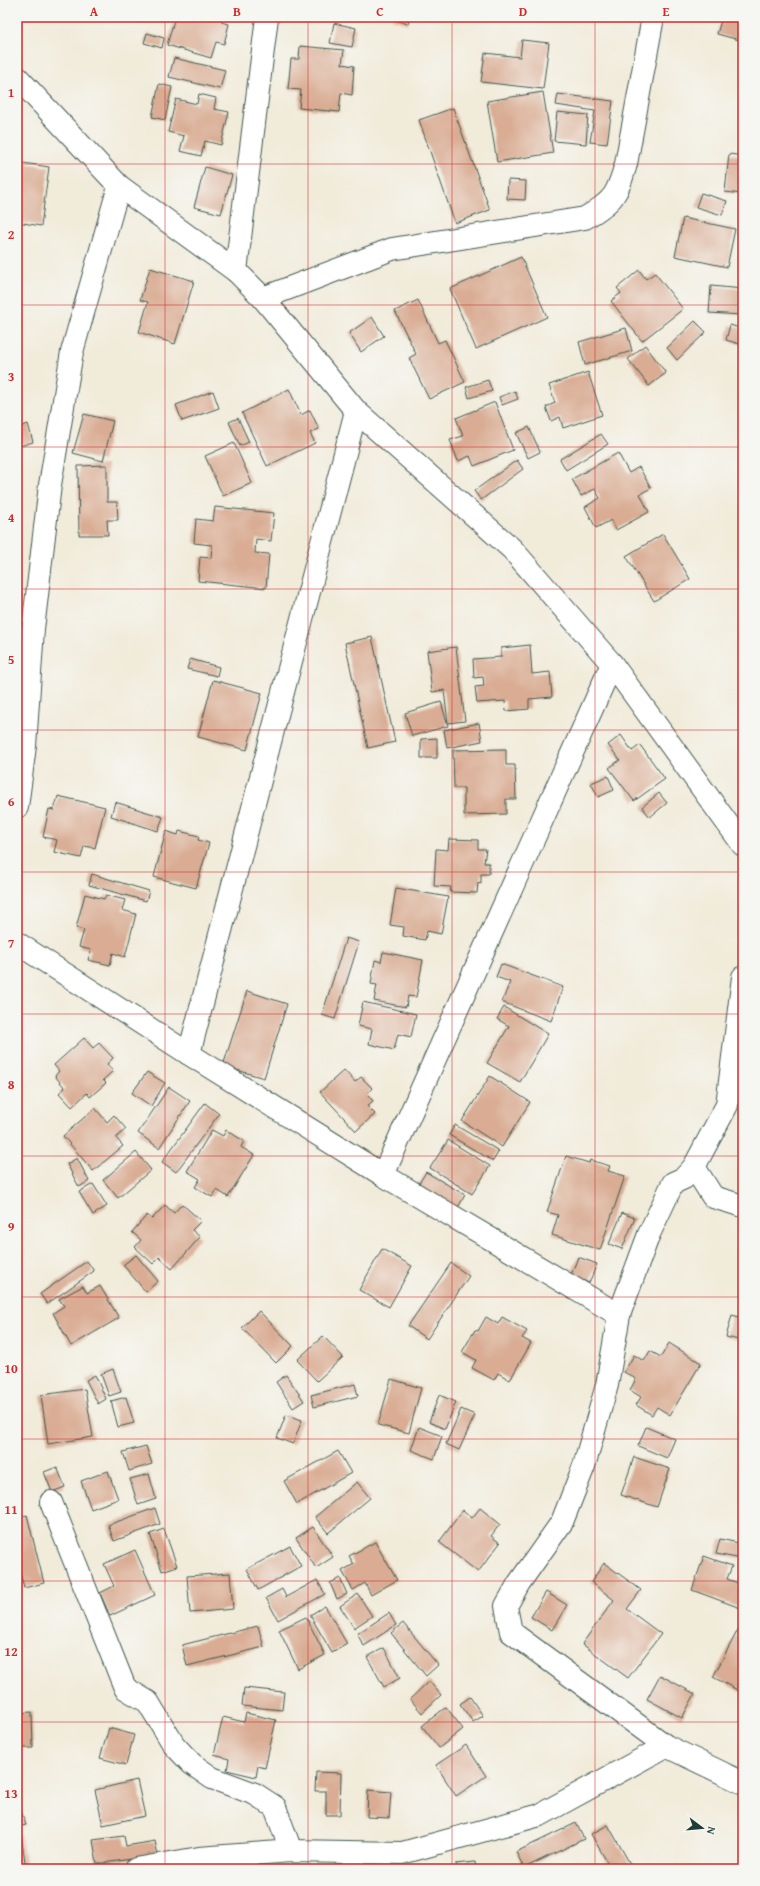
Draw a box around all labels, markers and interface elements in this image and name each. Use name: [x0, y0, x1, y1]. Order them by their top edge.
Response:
text: A: [90, 2, 99, 21]
text: B: [233, 2, 241, 21]
text: C: [376, 2, 384, 21]
text: D: [519, 2, 527, 21]
text: E: [663, 2, 670, 21]
text: 1: [8, 83, 14, 102]
text: 2: [8, 225, 15, 244]
text: 3: [8, 367, 14, 386]
text: 4: [8, 508, 15, 527]
text: 5: [8, 650, 15, 669]
text: 6: [8, 792, 15, 811]
text: 7: [8, 934, 15, 953]
text: 8: [8, 1075, 15, 1094]
text: 9: [8, 1217, 15, 1236]
text: 10: [4, 1359, 18, 1378]
text: 11: [4, 1500, 18, 1519]
text: 12: [4, 1642, 18, 1661]
text: 13: [4, 1784, 18, 1803]
north arrow: [682, 1808, 722, 1848]
text: N: [703, 1825, 720, 1837]

